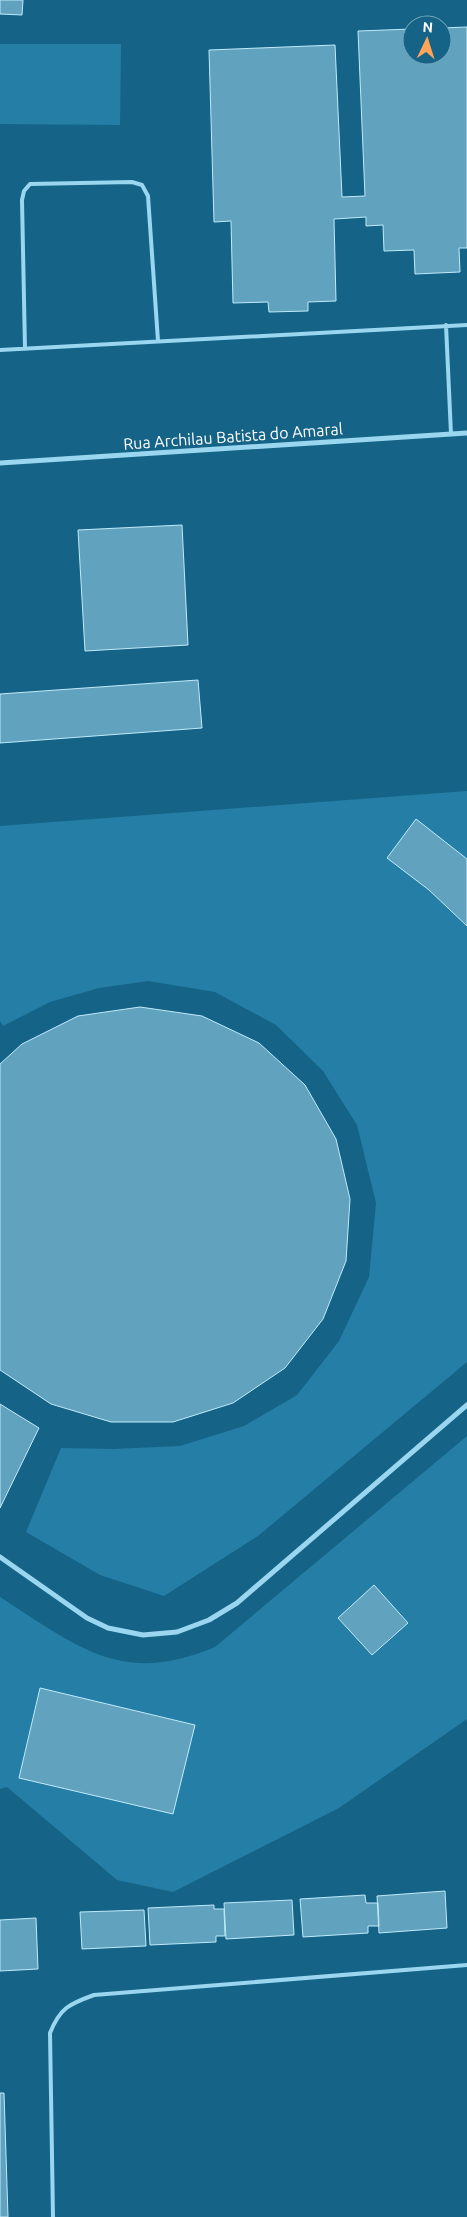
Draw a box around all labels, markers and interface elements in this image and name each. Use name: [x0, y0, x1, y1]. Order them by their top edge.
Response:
north arrow: [402, 15, 452, 65]
text: N: [422, 19, 434, 35]
street label: Rua Archilau Batista do Amaral: [123, 419, 343, 453]

